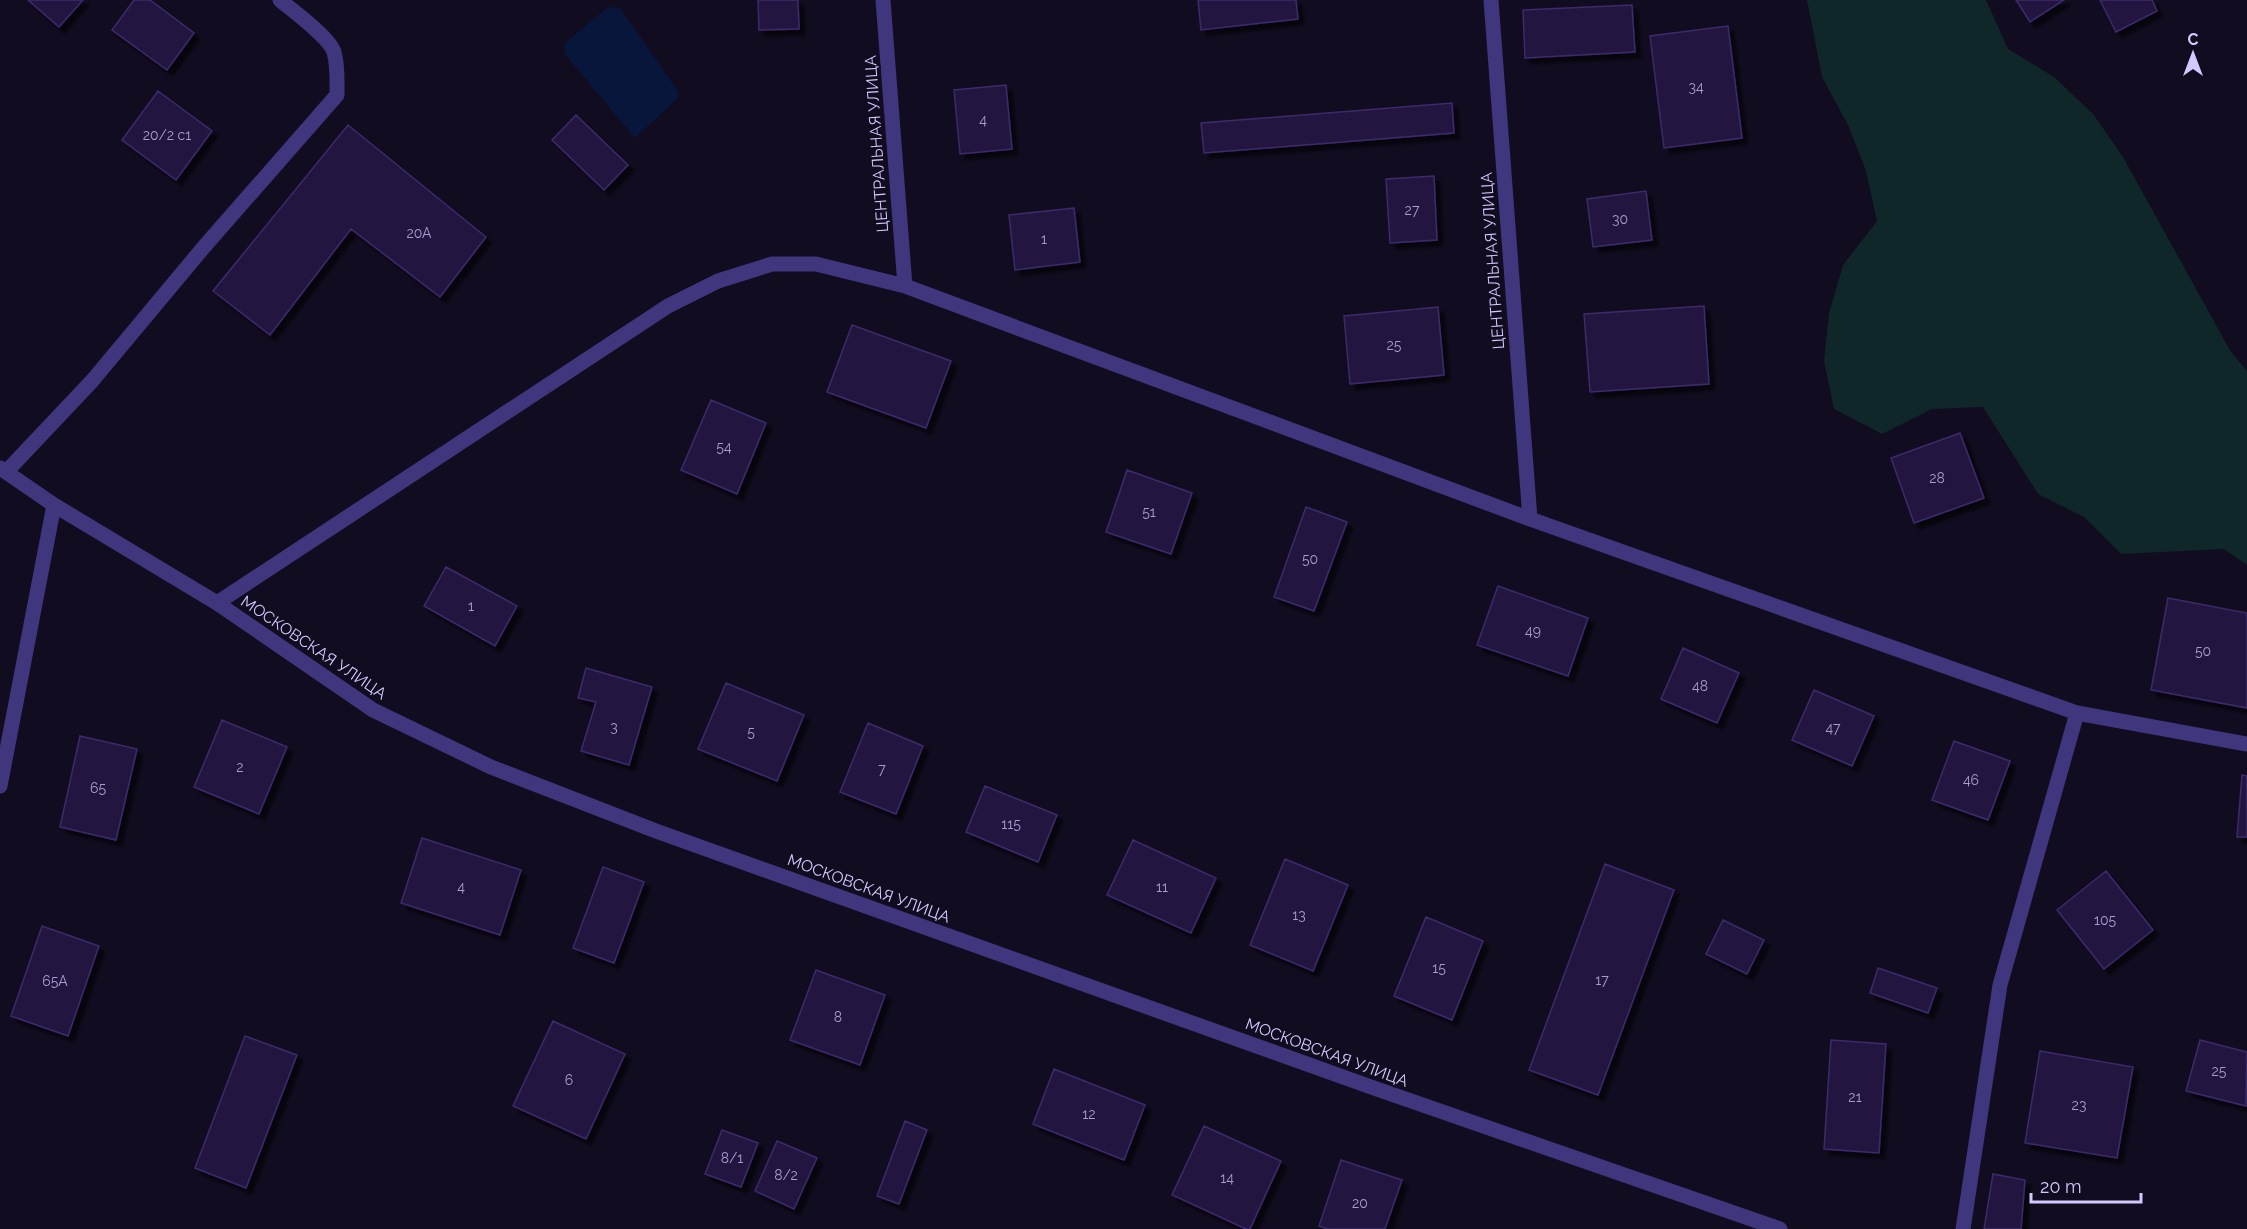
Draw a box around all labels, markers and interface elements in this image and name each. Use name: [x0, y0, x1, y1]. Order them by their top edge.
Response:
north arrow: [2163, 24, 2223, 84]
text: С: [2188, 30, 2199, 49]
street label: ЦЕНТРАЛЬНАЯ УЛИЦА: [861, 55, 892, 233]
house number: 34: [1688, 79, 1704, 95]
house number: 4: [979, 112, 987, 128]
house number: 20/2 с1: [143, 127, 191, 143]
street label: ЦЕНТРАЛЬНАЯ УЛИЦА: [1477, 172, 1508, 350]
house number: 27: [1405, 202, 1420, 218]
house number: 30: [1612, 211, 1628, 227]
house number: 20А: [406, 225, 432, 241]
house number: 1: [1041, 231, 1047, 247]
house number: 25: [1387, 337, 1402, 353]
house number: 54: [716, 439, 732, 455]
house number: 28: [1929, 470, 1945, 486]
house number: 51: [1142, 504, 1156, 520]
house number: 50: [1302, 551, 1318, 567]
street label: МОСКОВСКАЯ УЛИЦА: [237, 592, 390, 703]
house number: 1: [468, 598, 474, 614]
house number: 49: [1525, 623, 1541, 639]
house number: 50: [2195, 643, 2211, 659]
house number: 48: [1692, 678, 1708, 694]
house number: 3: [610, 719, 618, 735]
house number: 47: [1825, 720, 1841, 736]
house number: 5: [747, 724, 755, 740]
house number: 2: [236, 759, 244, 775]
house number: 7: [878, 761, 886, 777]
house number: 46: [1963, 772, 1979, 788]
house number: 65: [90, 780, 106, 796]
house number: 115: [1001, 816, 1021, 832]
street label: МОСКОВСКАЯ УЛИЦА: [785, 850, 953, 927]
house number: 4: [457, 879, 465, 895]
house number: 11: [1156, 879, 1168, 895]
house number: 13: [1292, 907, 1306, 923]
house number: 105: [2094, 912, 2116, 928]
house number: 15: [1432, 960, 1446, 976]
house number: 17: [1595, 972, 1609, 988]
house number: 65А: [42, 973, 68, 989]
house number: 8: [834, 1009, 842, 1025]
street label: МОСКОВСКАЯ УЛИЦА: [1243, 1014, 1411, 1091]
house number: 25: [2212, 1063, 2227, 1079]
house number: 6: [565, 1072, 573, 1088]
house number: 21: [1848, 1089, 1862, 1105]
house number: 23: [2072, 1097, 2086, 1113]
house number: 12: [1082, 1106, 1096, 1122]
house number: 8/1: [721, 1150, 743, 1166]
scale bar: [2031, 1166, 2140, 1204]
house number: 8/2: [774, 1167, 798, 1183]
house number: 14: [1220, 1170, 1234, 1186]
text: 20 m: [2040, 1176, 2082, 1197]
house number: 20: [1352, 1195, 1368, 1211]

